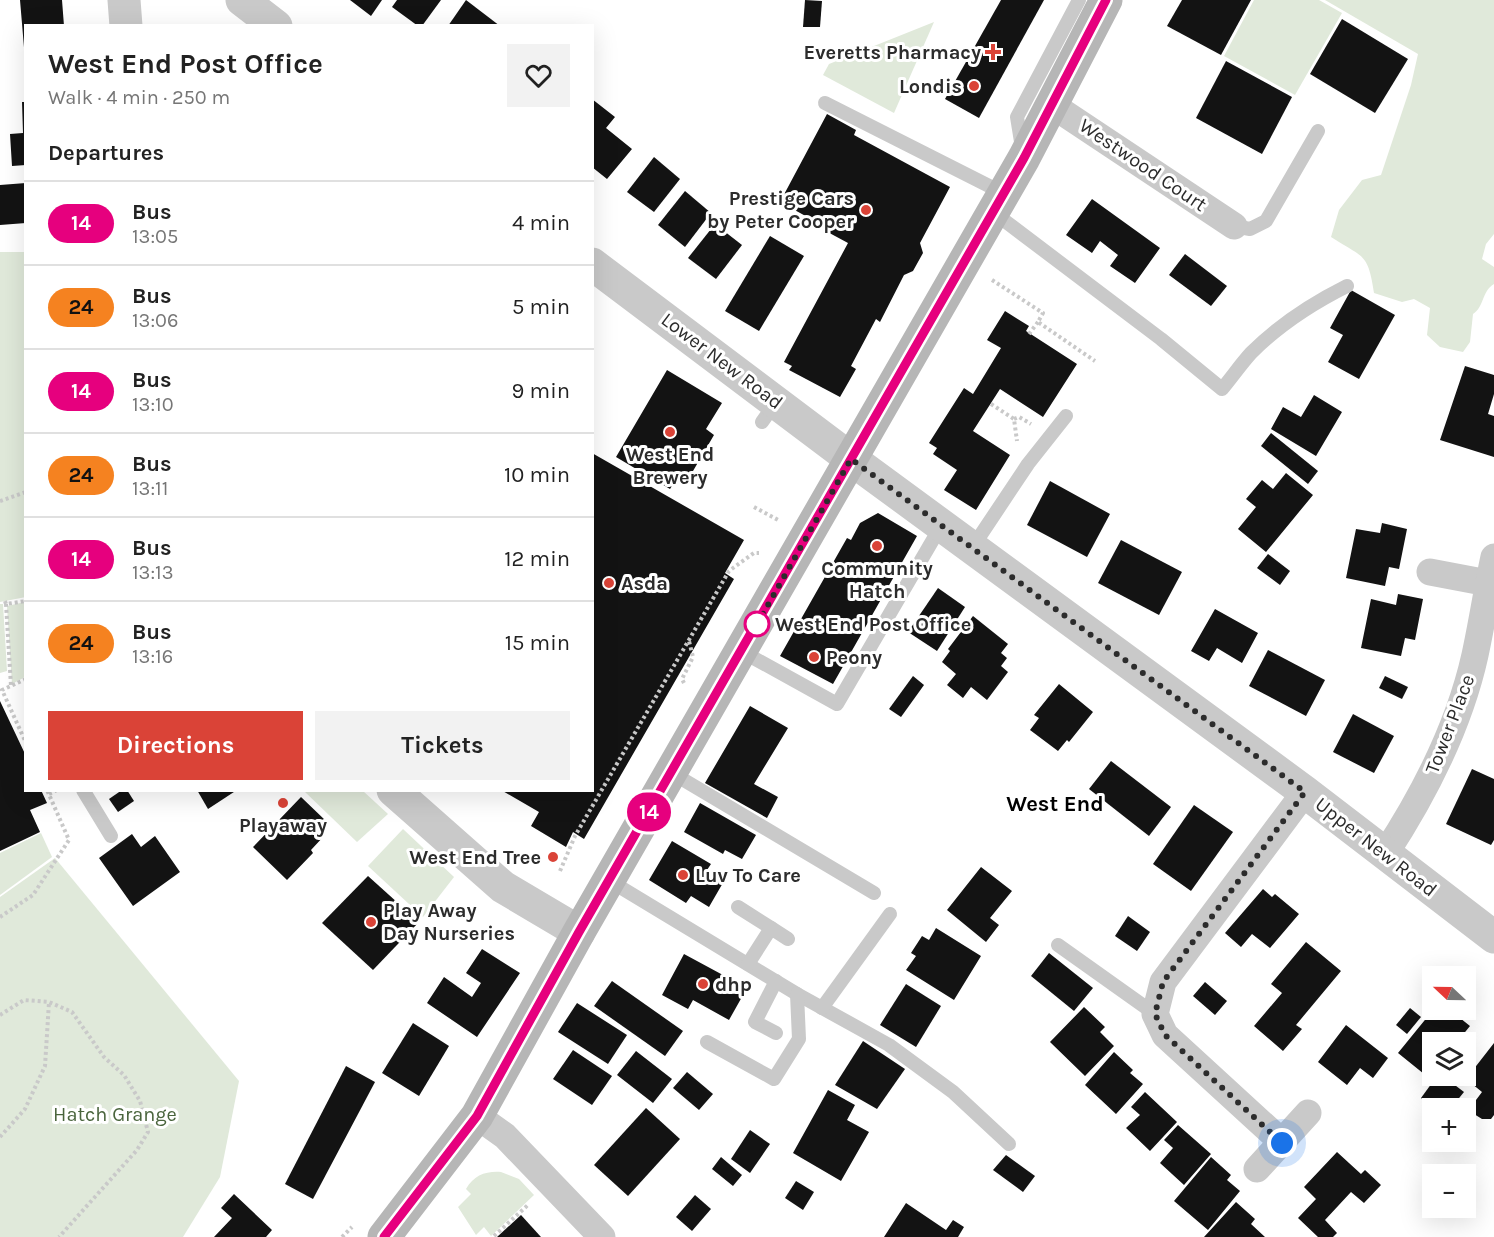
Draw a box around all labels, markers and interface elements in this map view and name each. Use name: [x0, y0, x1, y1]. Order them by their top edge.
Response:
place label: Everetts Pharmacy: [803, 41, 981, 64]
button: heart: [507, 44, 570, 107]
marker: Everetts Pharmacy: [986, 45, 1000, 59]
text: West End Post Office: [48, 47, 323, 80]
place label: Londis: [899, 75, 962, 98]
marker: Londis: [967, 79, 981, 93]
text: Walk · 4 min · 250 m: [48, 86, 230, 109]
street label: Westwood Court: [1075, 114, 1211, 216]
text: Departures: [48, 140, 164, 166]
place label: Prestige Cars by Peter Cooper: [707, 187, 854, 233]
text: Bus: [132, 199, 172, 225]
marker: Prestige Cars by Peter Cooper: [859, 203, 873, 217]
text: 4 min: [512, 210, 570, 236]
text: 14: [71, 211, 91, 235]
text: 13:05: [132, 225, 178, 248]
text: Bus: [132, 283, 172, 309]
text: 5 min: [512, 294, 570, 320]
text: 24: [68, 295, 94, 319]
street label: Lower New Road: [657, 308, 787, 414]
text: 13:06: [132, 309, 178, 332]
text: Bus: [132, 367, 172, 393]
text: 9 min: [512, 378, 570, 404]
text: 14: [71, 379, 91, 403]
text: 13:10: [132, 393, 174, 416]
marker: West End Brewery: [663, 425, 677, 439]
place label: West End Brewery: [626, 443, 714, 489]
text: Bus: [132, 451, 172, 477]
text: 10 min: [504, 462, 570, 488]
text: 24: [68, 463, 94, 487]
text: 13:11: [132, 477, 168, 500]
text: Bus: [132, 535, 172, 561]
marker: Community Hatch: [870, 539, 884, 553]
text: 12 min: [504, 546, 570, 572]
text: 14: [71, 547, 91, 571]
place label: Community Hatch: [821, 557, 933, 603]
text: 13:13: [132, 561, 173, 584]
place label: Asda: [621, 572, 668, 595]
marker: Asda: [602, 576, 616, 590]
marker: West End Post Office: [744, 611, 770, 637]
place label: West End Post Office: [775, 613, 971, 636]
text: Bus: [132, 619, 172, 645]
text: 15 min: [505, 630, 570, 656]
text: 24: [68, 631, 94, 655]
text: 13:16: [132, 645, 173, 668]
place label: Peony: [826, 646, 882, 669]
marker: Peony: [807, 650, 821, 664]
street label: Tower Place: [1421, 671, 1479, 777]
button: Directions: [48, 711, 303, 780]
button: Tickets: [315, 711, 570, 780]
district label: West End: [1006, 791, 1104, 817]
line badge: 14: [622, 792, 676, 832]
street label: Upper New Road: [1311, 792, 1441, 902]
marker: Playaway: [276, 796, 290, 810]
text: 14: [639, 800, 659, 824]
place label: Playaway: [239, 814, 327, 837]
place label: West End Tree: [409, 846, 541, 869]
marker: West End Tree: [546, 850, 560, 864]
place label: Luv To Care: [695, 864, 801, 887]
marker: Luv To Care: [676, 868, 690, 882]
place label: Play Away Day Nurseries: [383, 899, 515, 945]
marker: Play Away Day Nurseries: [364, 915, 378, 929]
north arrow: [1422, 966, 1476, 1020]
map controls: [1422, 966, 1476, 1218]
place label: dhp: [715, 973, 752, 996]
marker: dhp: [696, 977, 710, 991]
button: layers: [1422, 1032, 1476, 1086]
button: +: [1422, 1098, 1476, 1152]
park label: Hatch Grange: [53, 1103, 177, 1126]
your location: [1267, 1128, 1297, 1158]
button: −: [1422, 1164, 1476, 1218]

